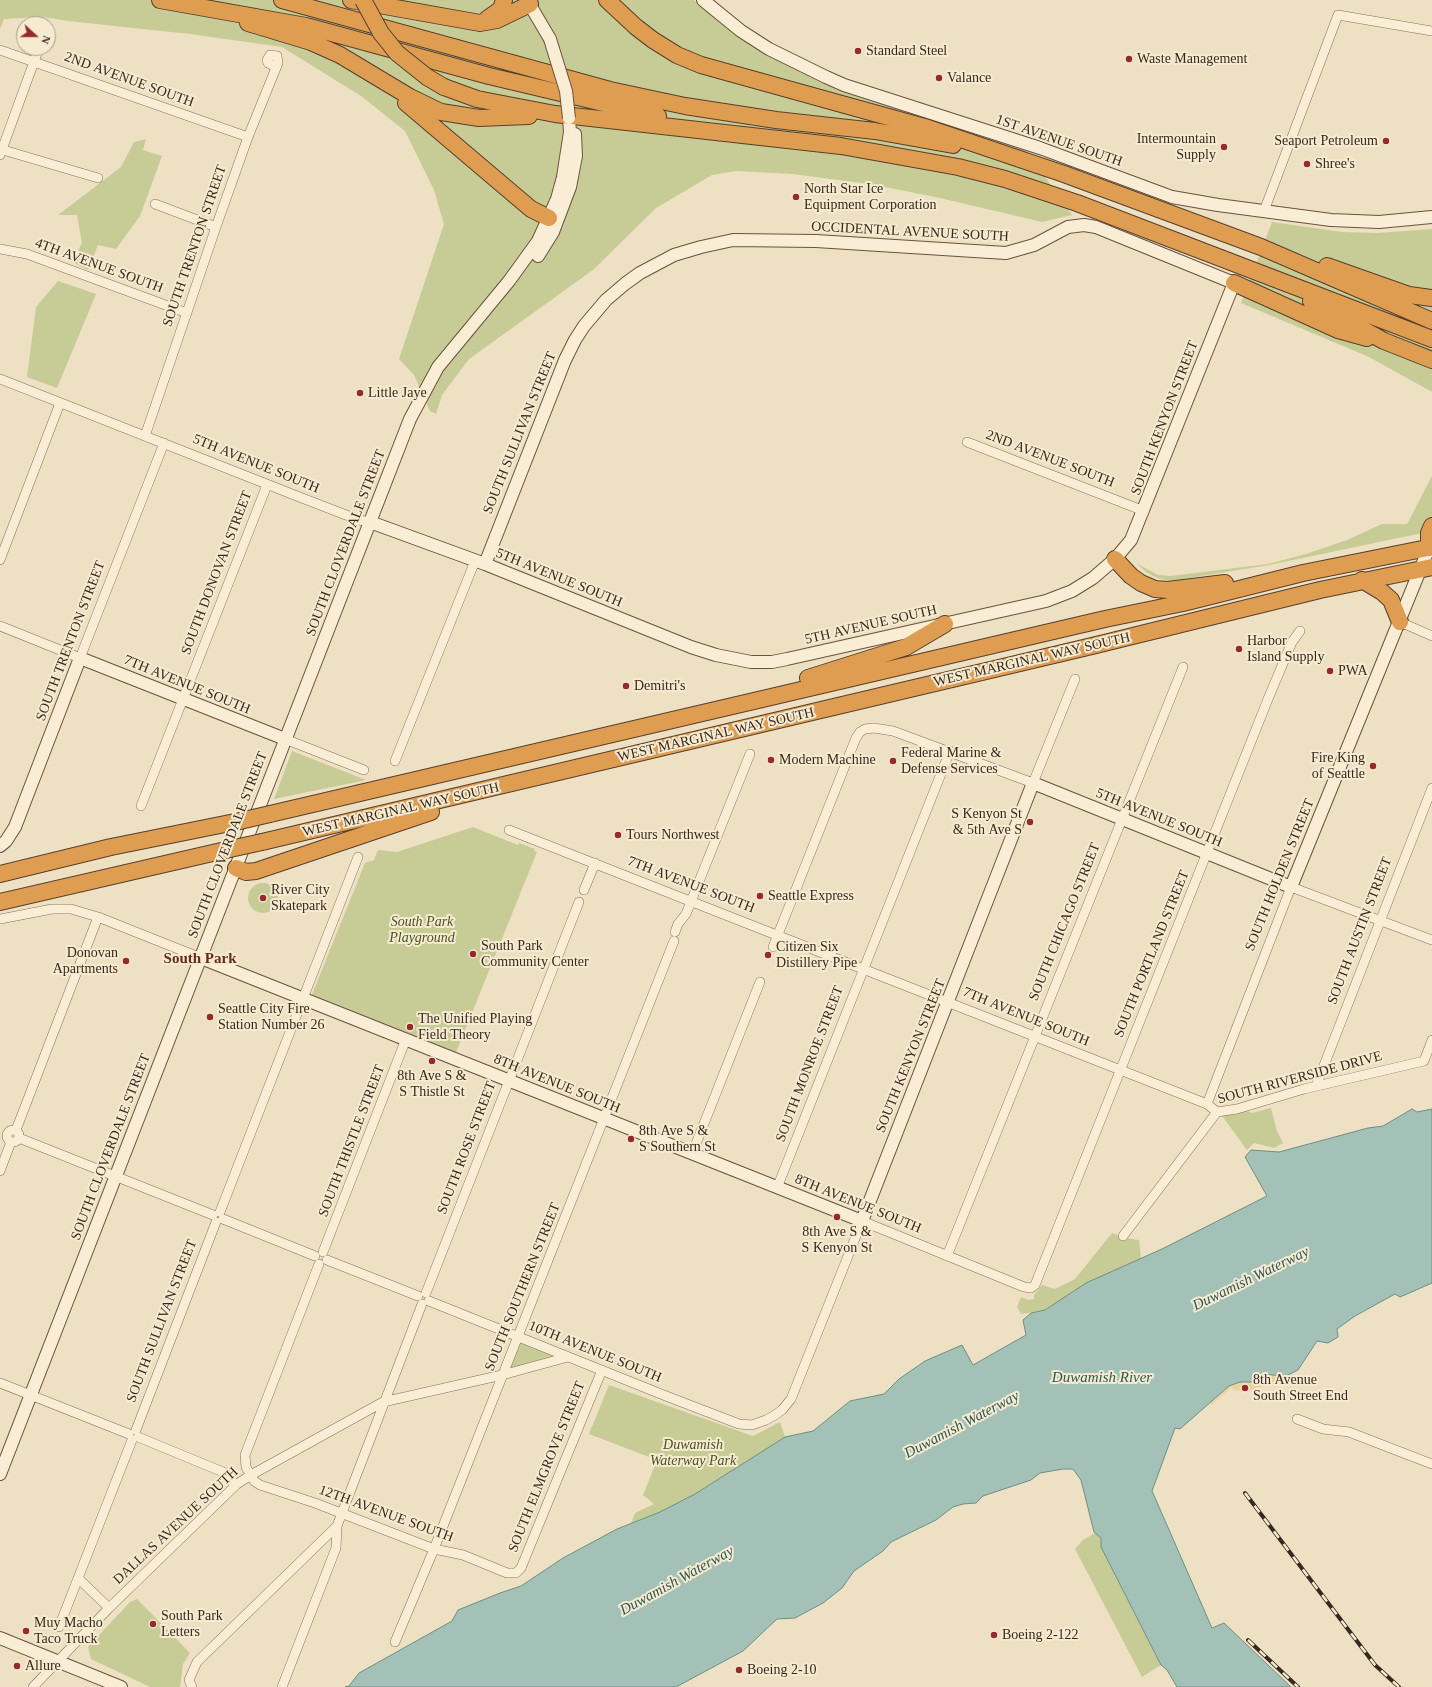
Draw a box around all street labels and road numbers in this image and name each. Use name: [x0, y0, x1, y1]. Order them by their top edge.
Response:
street label: 2ND AVENUE SOUTH: [62, 49, 196, 111]
street label: 1ST AVENUE SOUTH: [994, 111, 1124, 171]
street label: SOUTH TRENTON STREET: [159, 163, 231, 329]
street label: OCCIDENTAL AVENUE SOUTH: [811, 218, 1009, 246]
street label: 4TH AVENUE SOUTH: [33, 235, 165, 297]
street label: SOUTH KENYON STREET: [1128, 338, 1202, 498]
street label: SOUTH SULLIVAN STREET: [480, 350, 560, 516]
street label: 2ND AVENUE SOUTH: [983, 427, 1117, 491]
street label: 5TH AVENUE SOUTH: [190, 431, 322, 497]
street label: SOUTH CLOVERDALE STREET: [303, 447, 389, 639]
street label: SOUTH DONOVAN STREET: [178, 489, 256, 657]
street label: 5TH AVENUE SOUTH: [493, 545, 625, 611]
street label: SOUTH TRENTON STREET: [33, 559, 109, 723]
street label: 5TH AVENUE SOUTH: [803, 602, 939, 648]
street label: WEST MARGINAL WAY SOUTH: [932, 629, 1132, 691]
street label: 7TH AVENUE SOUTH: [121, 652, 253, 718]
street label: WEST MARGINAL WAY SOUTH: [616, 704, 816, 766]
street label: SOUTH CLOVERDALE STREET: [185, 749, 271, 941]
street label: WEST MARGINAL WAY SOUTH: [301, 779, 501, 841]
street label: 5TH AVENUE SOUTH: [1093, 785, 1225, 851]
street label: SOUTH HOLDEN STREET: [1242, 796, 1318, 954]
street label: SOUTH CHICAGO STREET: [1026, 841, 1104, 1003]
street label: 7TH AVENUE SOUTH: [625, 853, 757, 917]
street label: SOUTH AUSTIN STREET: [1324, 855, 1396, 1007]
street label: SOUTH PORTLAND STREET: [1111, 868, 1193, 1040]
street label: SOUTH KENYON STREET: [872, 977, 950, 1135]
street label: SOUTH MONROE STREET: [772, 984, 848, 1144]
street label: 7TH AVENUE SOUTH: [960, 984, 1092, 1050]
street label: SOUTH RIVERSIDE DRIVE: [1216, 1048, 1384, 1108]
street label: SOUTH CLOVERDALE STREET: [68, 1051, 154, 1243]
street label: 8TH AVENUE SOUTH: [491, 1051, 623, 1117]
street label: SOUTH THISTLE STREET: [315, 1062, 389, 1220]
street label: SOUTH ROSE STREET: [434, 1079, 500, 1217]
street label: 8TH AVENUE SOUTH: [792, 1171, 924, 1237]
street label: SOUTH SOUTHERN STREET: [482, 1201, 564, 1373]
street label: SOUTH SULLIVAN STREET: [123, 1237, 201, 1405]
street label: 10TH AVENUE SOUTH: [526, 1318, 664, 1386]
street label: SOUTH ELMGROVE STREET: [505, 1379, 589, 1555]
street label: DALLAS AVENUE SOUTH: [110, 1464, 242, 1588]
street label: 12TH AVENUE SOUTH: [316, 1482, 456, 1546]

